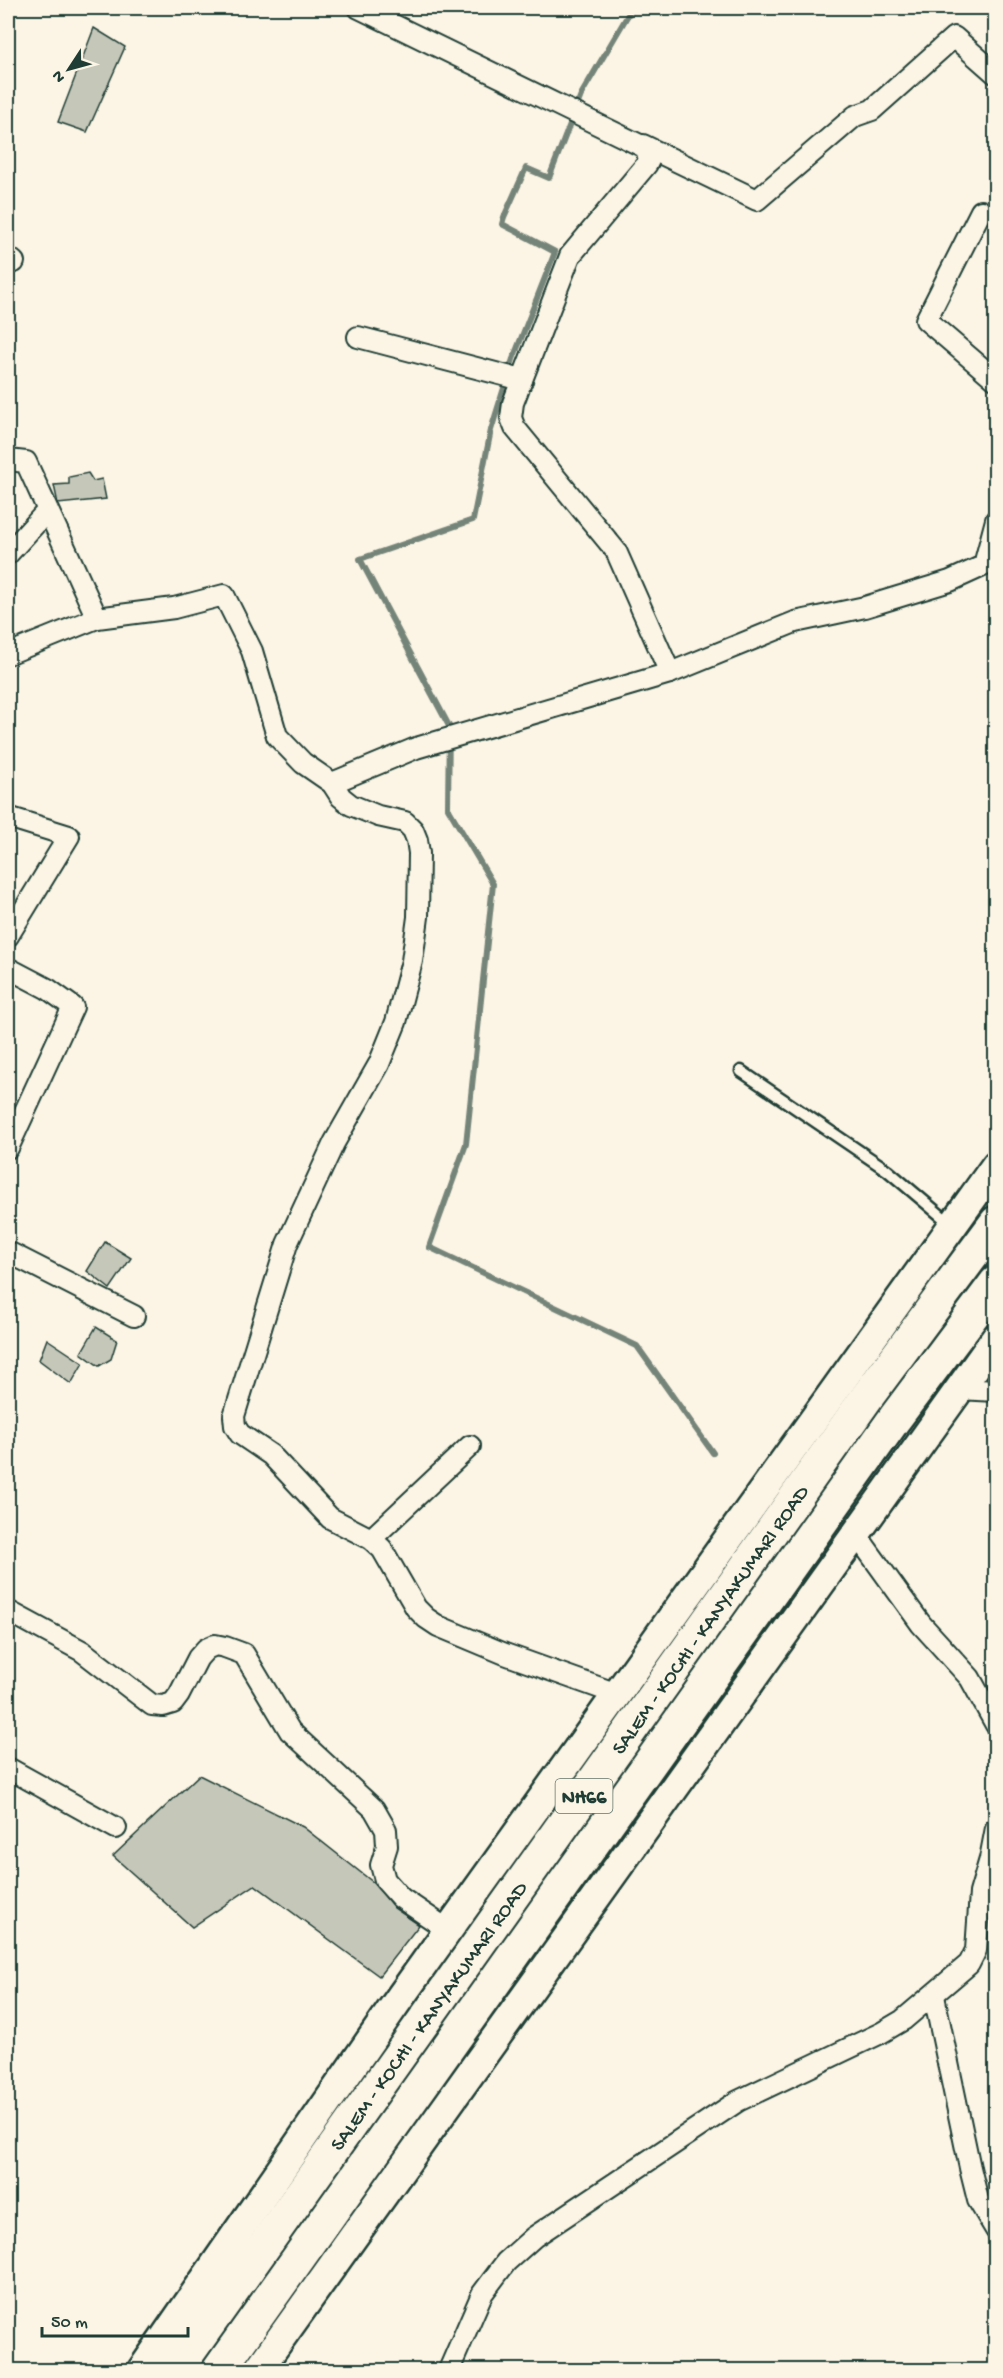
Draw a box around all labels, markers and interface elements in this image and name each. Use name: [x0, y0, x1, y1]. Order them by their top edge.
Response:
north arrow: [39, 39, 99, 99]
text: N: [49, 66, 70, 86]
street label: SALEM - KOCHI - KANYAKUMARI ROAD: [608, 1481, 816, 1761]
road number: NH66: [556, 1779, 612, 1813]
street label: SALEM - KOCHI - KANYAKUMARI ROAD: [327, 1878, 535, 2157]
scale bar: [42, 2300, 188, 2338]
text: 50 m: [51, 2313, 88, 2334]

